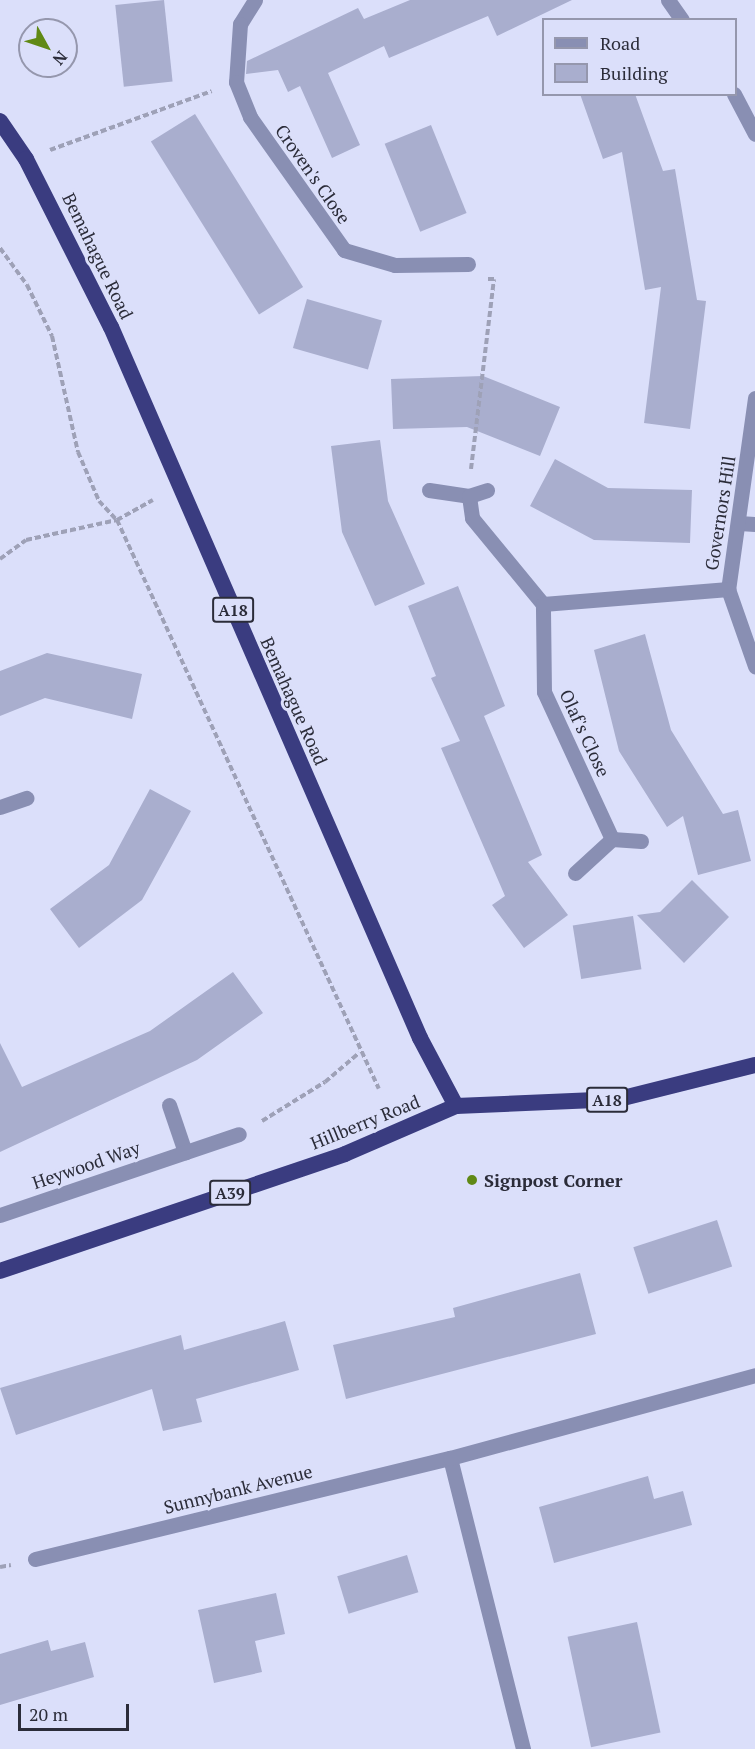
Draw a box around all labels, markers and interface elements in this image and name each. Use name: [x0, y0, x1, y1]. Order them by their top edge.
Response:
north arrow: [18, 18, 78, 78]
legend: [542, 18, 737, 96]
text: Road: [600, 31, 640, 55]
text: N: [48, 47, 73, 70]
text: Building: [600, 61, 668, 85]
street label: Croven's Close: [271, 120, 355, 228]
street label: Bemahague Road: [58, 189, 138, 323]
street label: Governors Hill: [700, 454, 740, 572]
road number: A18: [212, 597, 254, 623]
street label: Bemahague Road: [256, 634, 332, 768]
street label: Olaf's Close: [555, 686, 615, 780]
road number: A18: [586, 1087, 628, 1113]
street label: Hillberry Road: [307, 1090, 423, 1154]
street label: Heywood Way: [29, 1136, 143, 1194]
place label: Signpost Corner: [484, 1169, 622, 1191]
marker: Signpost Corner: [465, 1173, 479, 1187]
road number: A39: [209, 1180, 251, 1206]
street label: Sunnybank Avenue: [161, 1460, 315, 1518]
scale bar: [21, 1692, 132, 1730]
text: 20 m: [29, 1702, 68, 1726]

